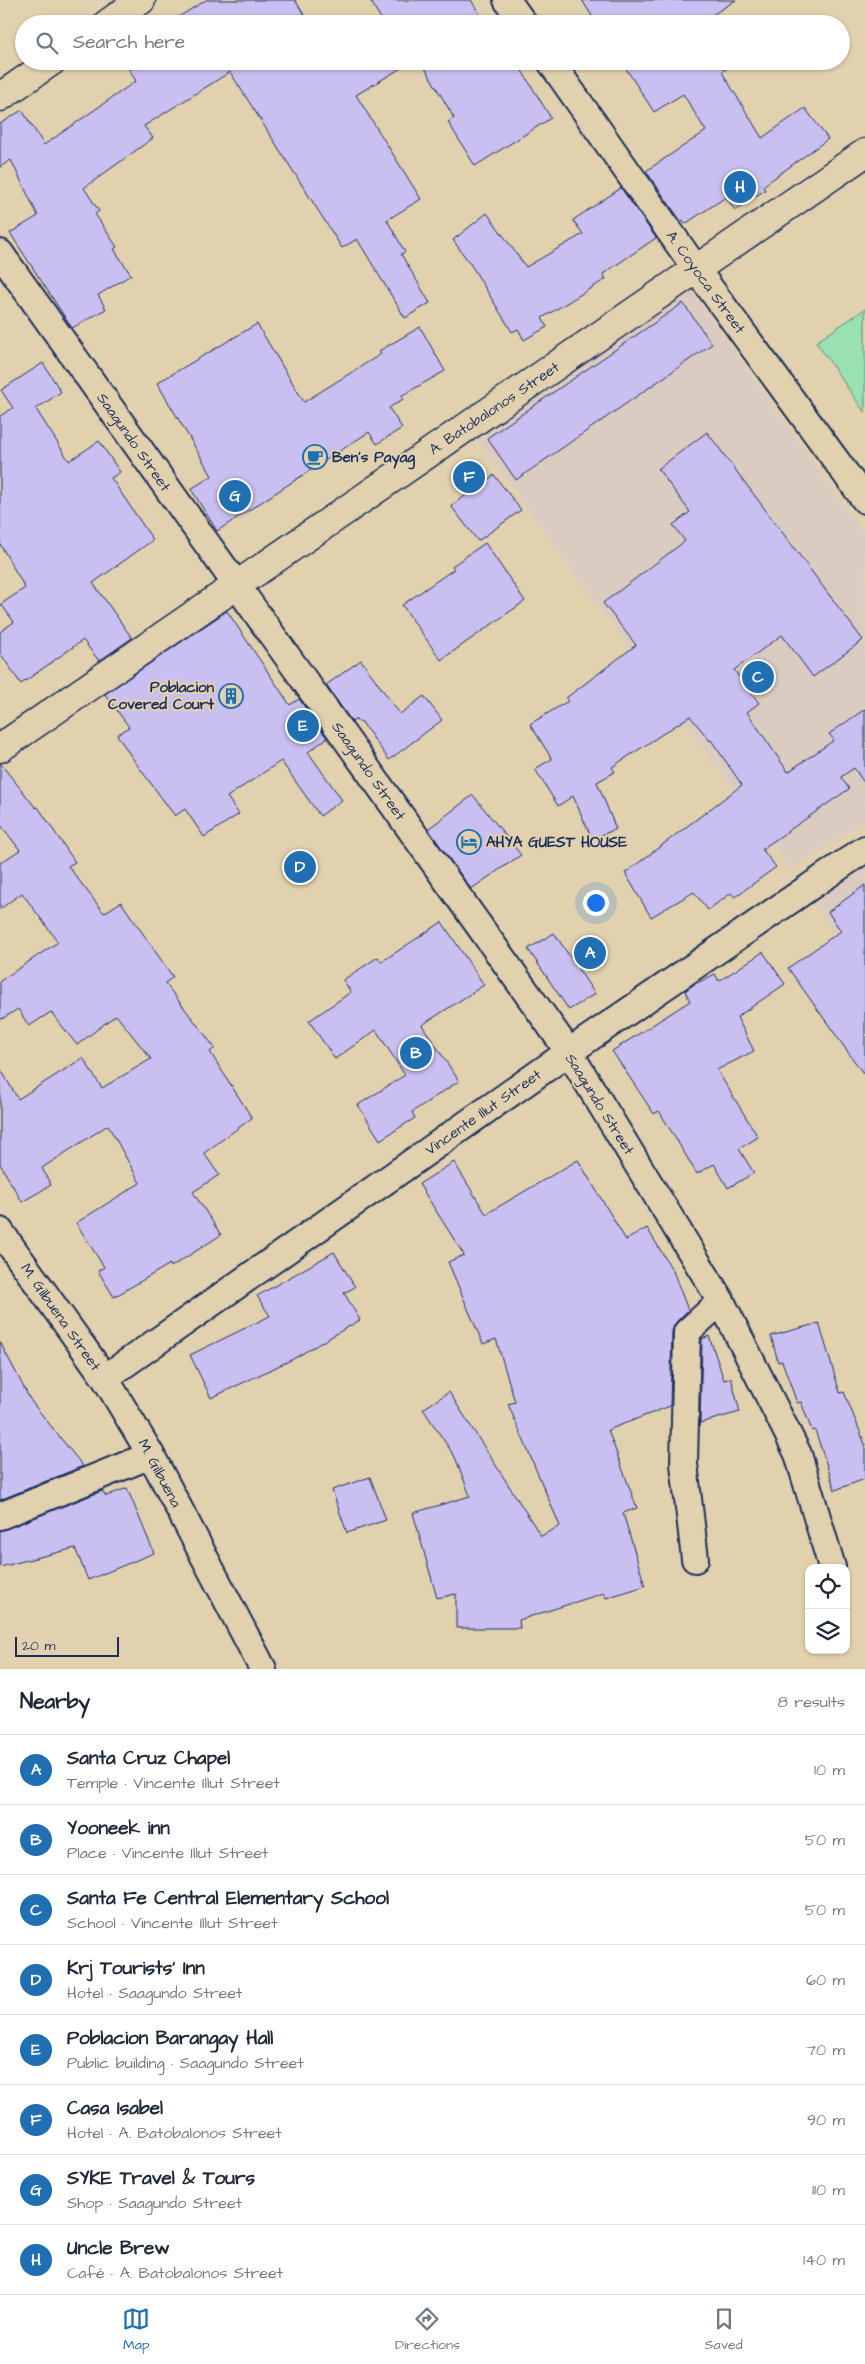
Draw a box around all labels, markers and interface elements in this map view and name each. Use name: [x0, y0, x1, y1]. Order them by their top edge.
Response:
search box: [15, 15, 850, 70]
icon: search: [33, 29, 61, 57]
text: Search here: [73, 29, 185, 56]
pin: H: [724, 168, 756, 206]
street label: A. Coyoca Street: [660, 226, 750, 339]
street label: A. Batobalonos Street: [425, 357, 564, 460]
street label: Saagundo Street: [91, 389, 176, 496]
cafe icon: Ben's Payag: [302, 444, 328, 470]
place label: Ben's Payag: [332, 447, 415, 470]
pin: F: [453, 458, 485, 496]
pin: G: [219, 477, 251, 515]
pin: C: [742, 658, 774, 696]
place label: Poblacion Covered Court: [108, 677, 215, 715]
building icon: Poblacion Covered Court: [218, 683, 244, 709]
pin: E: [287, 707, 319, 745]
street label: Saagundo Street: [326, 718, 411, 825]
hotel icon: AHYA GUEST HOUSE: [456, 829, 482, 855]
place label: AHYA GUEST HOUSE: [486, 832, 627, 853]
pin: D: [284, 848, 316, 886]
your location: [583, 890, 609, 916]
pin: A: [574, 934, 606, 972]
pin: B: [400, 1034, 432, 1072]
street label: Saagundo Street: [559, 1049, 639, 1160]
street label: Vincente Illut Street: [421, 1064, 546, 1160]
street label: M. Gilbuena Street: [16, 1259, 106, 1375]
street label: M. Gilbuena: [133, 1435, 187, 1512]
map controls: [805, 1564, 850, 1654]
button: locate: [805, 1564, 850, 1609]
button: layers: [805, 1609, 850, 1654]
scale bar: [15, 1634, 119, 1657]
text: 20 m: [22, 1636, 55, 1656]
text: Nearby: [20, 1687, 90, 1716]
text: 8 results: [778, 1691, 845, 1713]
text: Santa Cruz Chapel: [67, 1745, 230, 1772]
text: A: [31, 1759, 41, 1781]
text: 10 m: [814, 1759, 845, 1781]
text: Temple · Vincente Illut Street: [67, 1772, 280, 1794]
text: Yooneek inn: [67, 1815, 170, 1842]
text: B: [30, 1829, 42, 1851]
text: 50 m: [805, 1829, 845, 1851]
text: Place · Vincente Illut Street: [67, 1842, 268, 1864]
text: Santa Fe Central Elementary School: [67, 1885, 389, 1912]
text: C: [30, 1899, 42, 1921]
text: 50 m: [805, 1899, 845, 1921]
text: School · Vincente Illut Street: [67, 1912, 277, 1934]
text: Krj Tourists’ Inn: [67, 1955, 205, 1982]
text: D: [31, 1969, 41, 1991]
text: 60 m: [806, 1969, 845, 1991]
text: Hotel · Saagundo Street: [67, 1982, 242, 2004]
text: Poblacion Barangay Hall: [67, 2025, 273, 2052]
text: E: [31, 2039, 41, 2061]
text: 70 m: [806, 2039, 845, 2061]
text: Public building · Saagundo Street: [67, 2052, 304, 2074]
text: Casa Isabel: [67, 2095, 163, 2122]
text: F: [30, 2109, 42, 2131]
text: 90 m: [807, 2109, 845, 2131]
text: Hotel · A. Batobalonos Street: [67, 2122, 282, 2144]
text: SYKE Travel & Tours: [67, 2165, 255, 2192]
text: G: [30, 2179, 42, 2201]
text: 110 m: [812, 2179, 845, 2201]
text: Shop · Saagundo Street: [67, 2192, 242, 2214]
text: Uncle Brew: [67, 2235, 170, 2262]
text: H: [31, 2249, 41, 2271]
text: 140 m: [803, 2249, 845, 2271]
text: Café · A. Batobalonos Street: [67, 2262, 283, 2284]
tab: Map: [122, 2305, 150, 2355]
tab: Directions: [395, 2305, 460, 2355]
tab: Saved: [705, 2305, 743, 2355]

